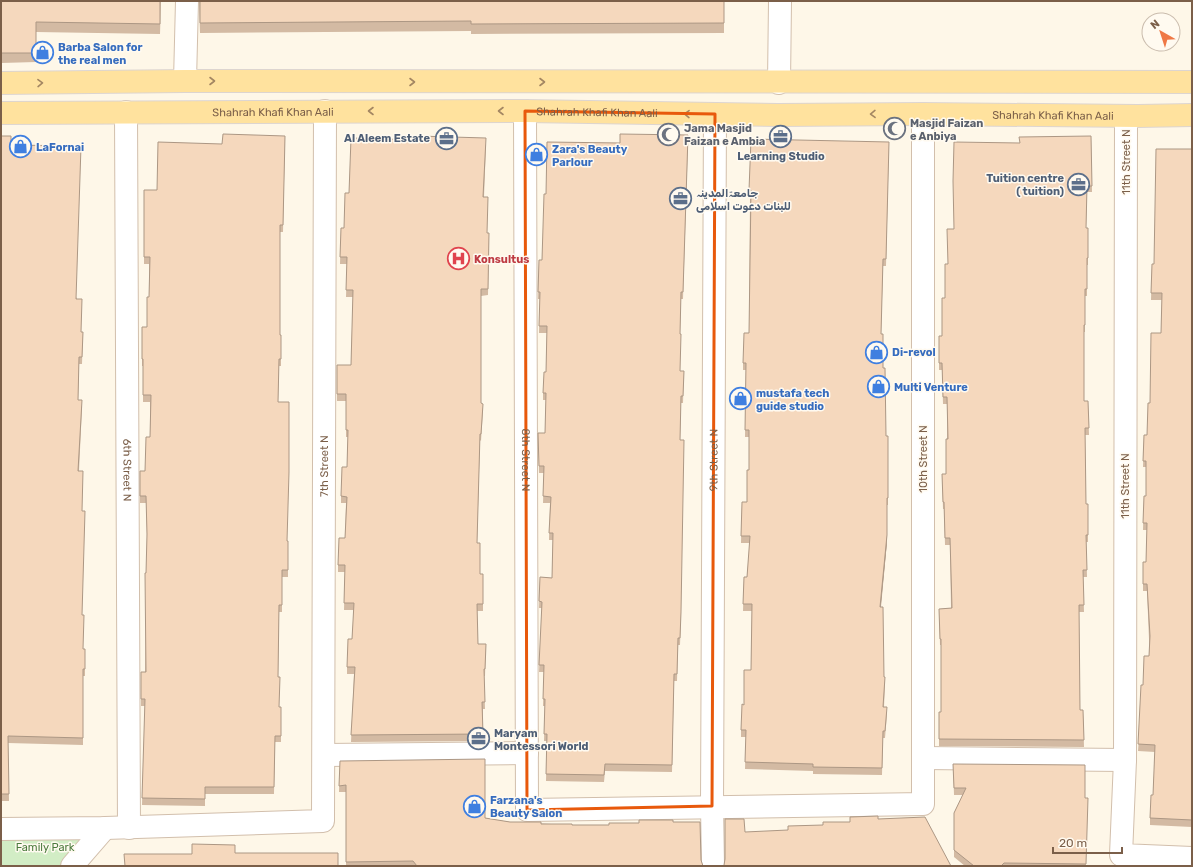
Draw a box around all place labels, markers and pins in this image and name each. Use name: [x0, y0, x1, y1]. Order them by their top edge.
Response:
shop icon: Barba Salon for the real men: [30, 40, 56, 66]
place label: Barba Salon for the real men: [58, 41, 142, 67]
mosque icon: Masjid Faizan e Anbiya: [882, 116, 908, 142]
place label: Masjid Faizan e Anbiya: [910, 117, 983, 143]
mosque icon: Jama Masjid Faizan e Ambia: [655, 121, 681, 147]
place label: Jama Masjid Faizan e Ambia: [684, 122, 765, 148]
office icon: Learning Studio: [768, 123, 794, 149]
office icon: Al Aleem Estate: [433, 125, 459, 151]
place label: Al Aleem Estate: [344, 132, 430, 145]
shop icon: LaFornai: [8, 134, 34, 160]
place label: LaFornai: [36, 141, 84, 154]
shop icon: Zara's Beauty Parlour: [523, 142, 549, 168]
place label: Zara's Beauty Parlour: [552, 143, 628, 169]
place label: Learning Studio: [737, 150, 825, 163]
office icon: Tuition centre ( tuition): [1066, 171, 1092, 197]
place label: Tuition centre ( tuition): [986, 172, 1064, 198]
office icon: جامعۃالمدینہ للبنات دعوت اسلامی: [668, 186, 694, 212]
place label: جامعۃالمدینہ للبنات دعوت اسلامی: [696, 187, 791, 213]
hospital icon: Konsultus: [446, 246, 472, 272]
place label: Konsultus: [474, 253, 529, 266]
shop icon: Di-revol: [863, 339, 889, 365]
place label: Di-revol: [892, 346, 936, 359]
shop icon: Multi Venture: [865, 374, 891, 400]
place label: Multi Venture: [894, 381, 968, 394]
shop icon: mustafa tech guide studio: [727, 386, 753, 412]
place label: mustafa tech guide studio: [756, 387, 829, 413]
office icon: Maryam Montessori World: [465, 726, 491, 752]
place label: Maryam Montessori World: [494, 727, 589, 753]
shop icon: Farzana's Beauty Salon: [462, 793, 488, 819]
place label: Farzana's Beauty Salon: [490, 794, 562, 820]

